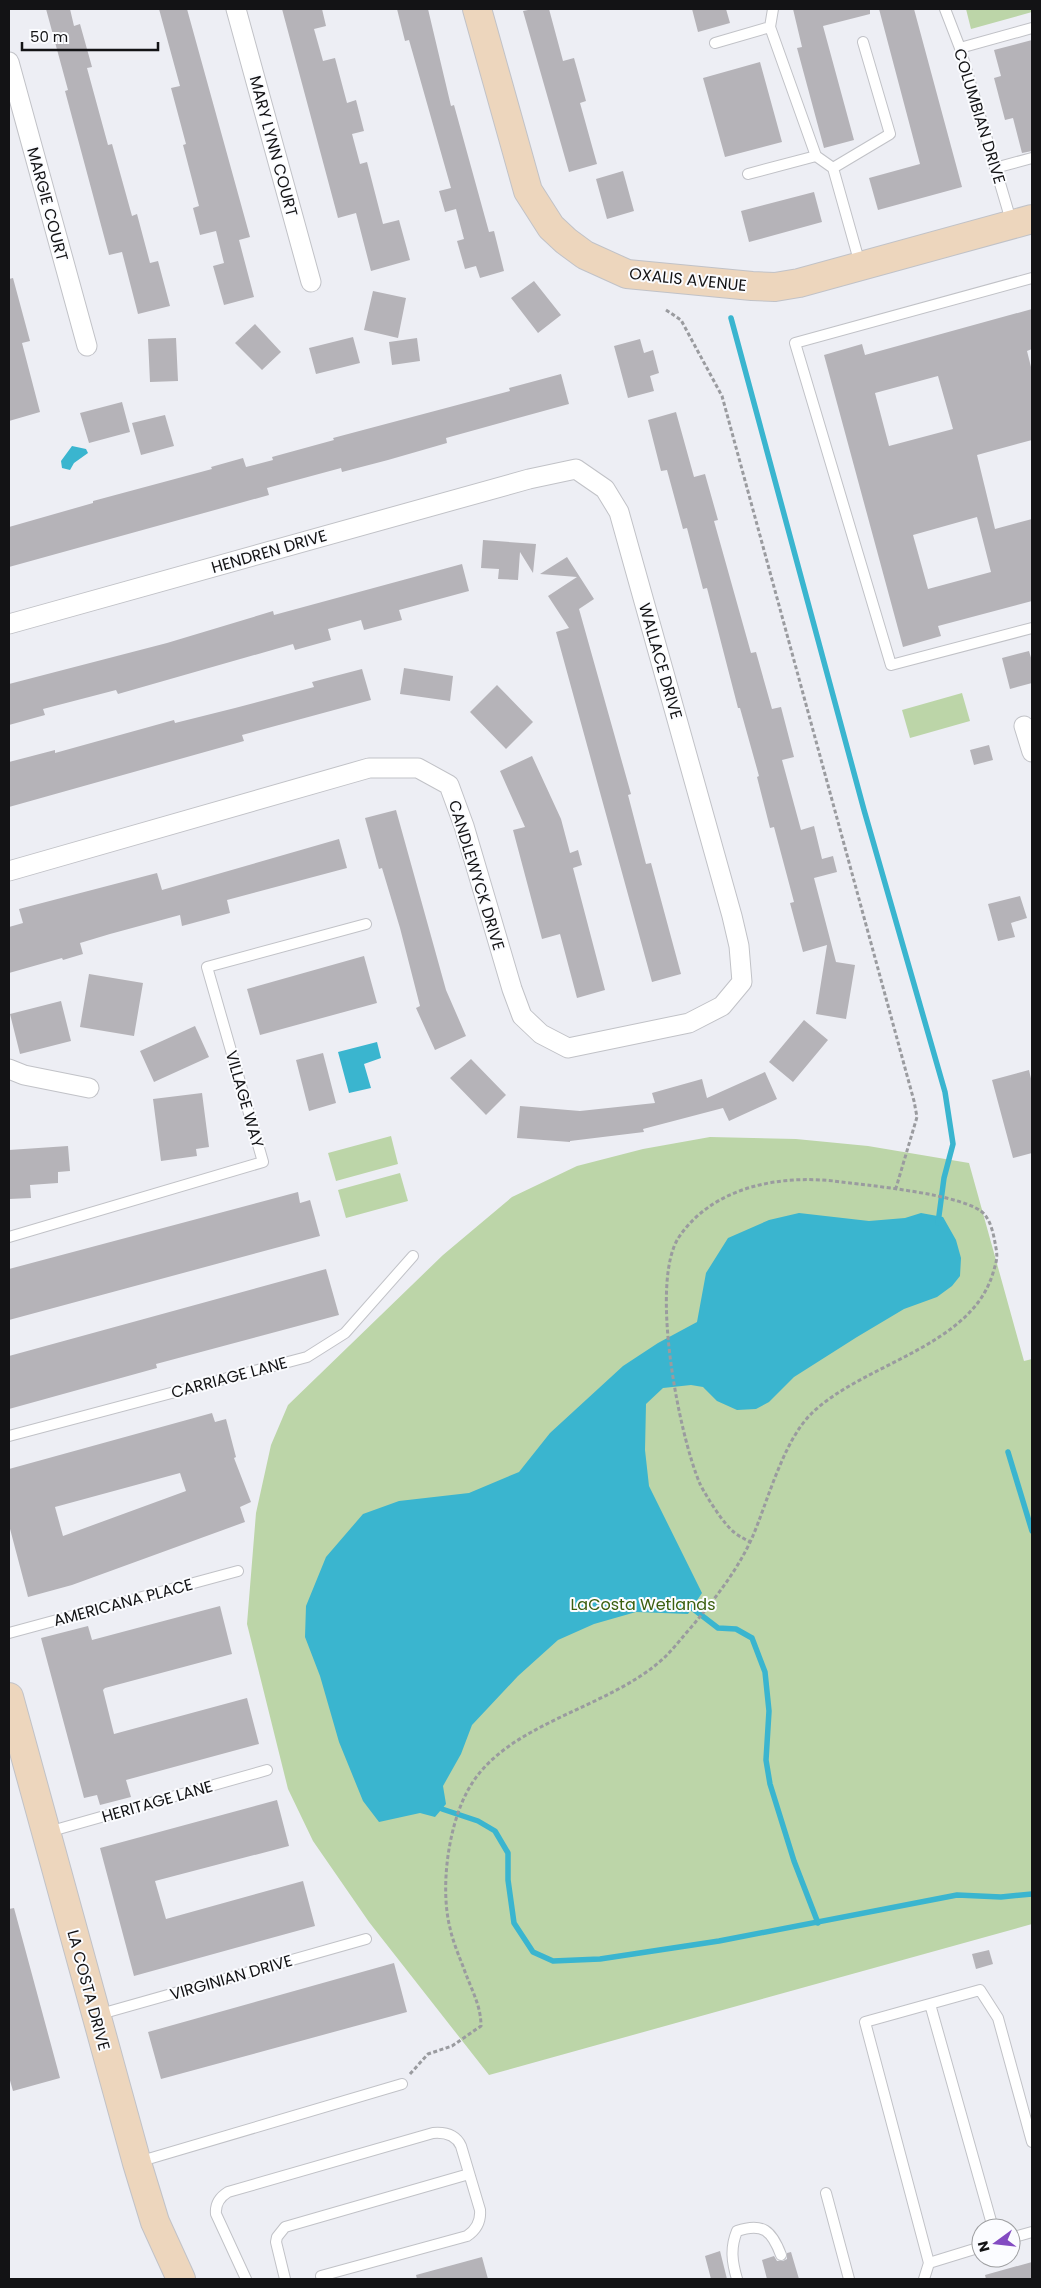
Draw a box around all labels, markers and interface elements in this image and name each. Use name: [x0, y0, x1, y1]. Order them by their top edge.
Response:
scale bar: [22, 20, 159, 52]
text: 50 m: [30, 26, 68, 47]
street label: COLUMBIAN DRIVE: [948, 46, 1011, 187]
street label: MARY LYNN COURT: [244, 73, 303, 219]
street label: MARGIE COURT: [21, 145, 74, 264]
street label: OXALIS AVENUE: [628, 262, 748, 297]
street label: HENDREN DRIVE: [209, 524, 330, 579]
street label: WALLACE DRIVE: [633, 600, 688, 722]
street label: CANDLEWYCK DRIVE: [443, 797, 510, 953]
street label: VILLAGE WAY: [220, 1048, 270, 1151]
street label: CARRIAGE LANE: [168, 1351, 290, 1404]
street label: AMERICANA PLACE: [51, 1573, 195, 1632]
park label: LaCosta Wetlands: [570, 1593, 716, 1616]
street label: HERITAGE LANE: [99, 1775, 215, 1828]
street label: LA COSTA DRIVE: [61, 1927, 116, 2053]
street label: VIRGINIAN DRIVE: [167, 1949, 295, 2006]
north arrow: [971, 2218, 1021, 2268]
text: N: [972, 2239, 994, 2254]

